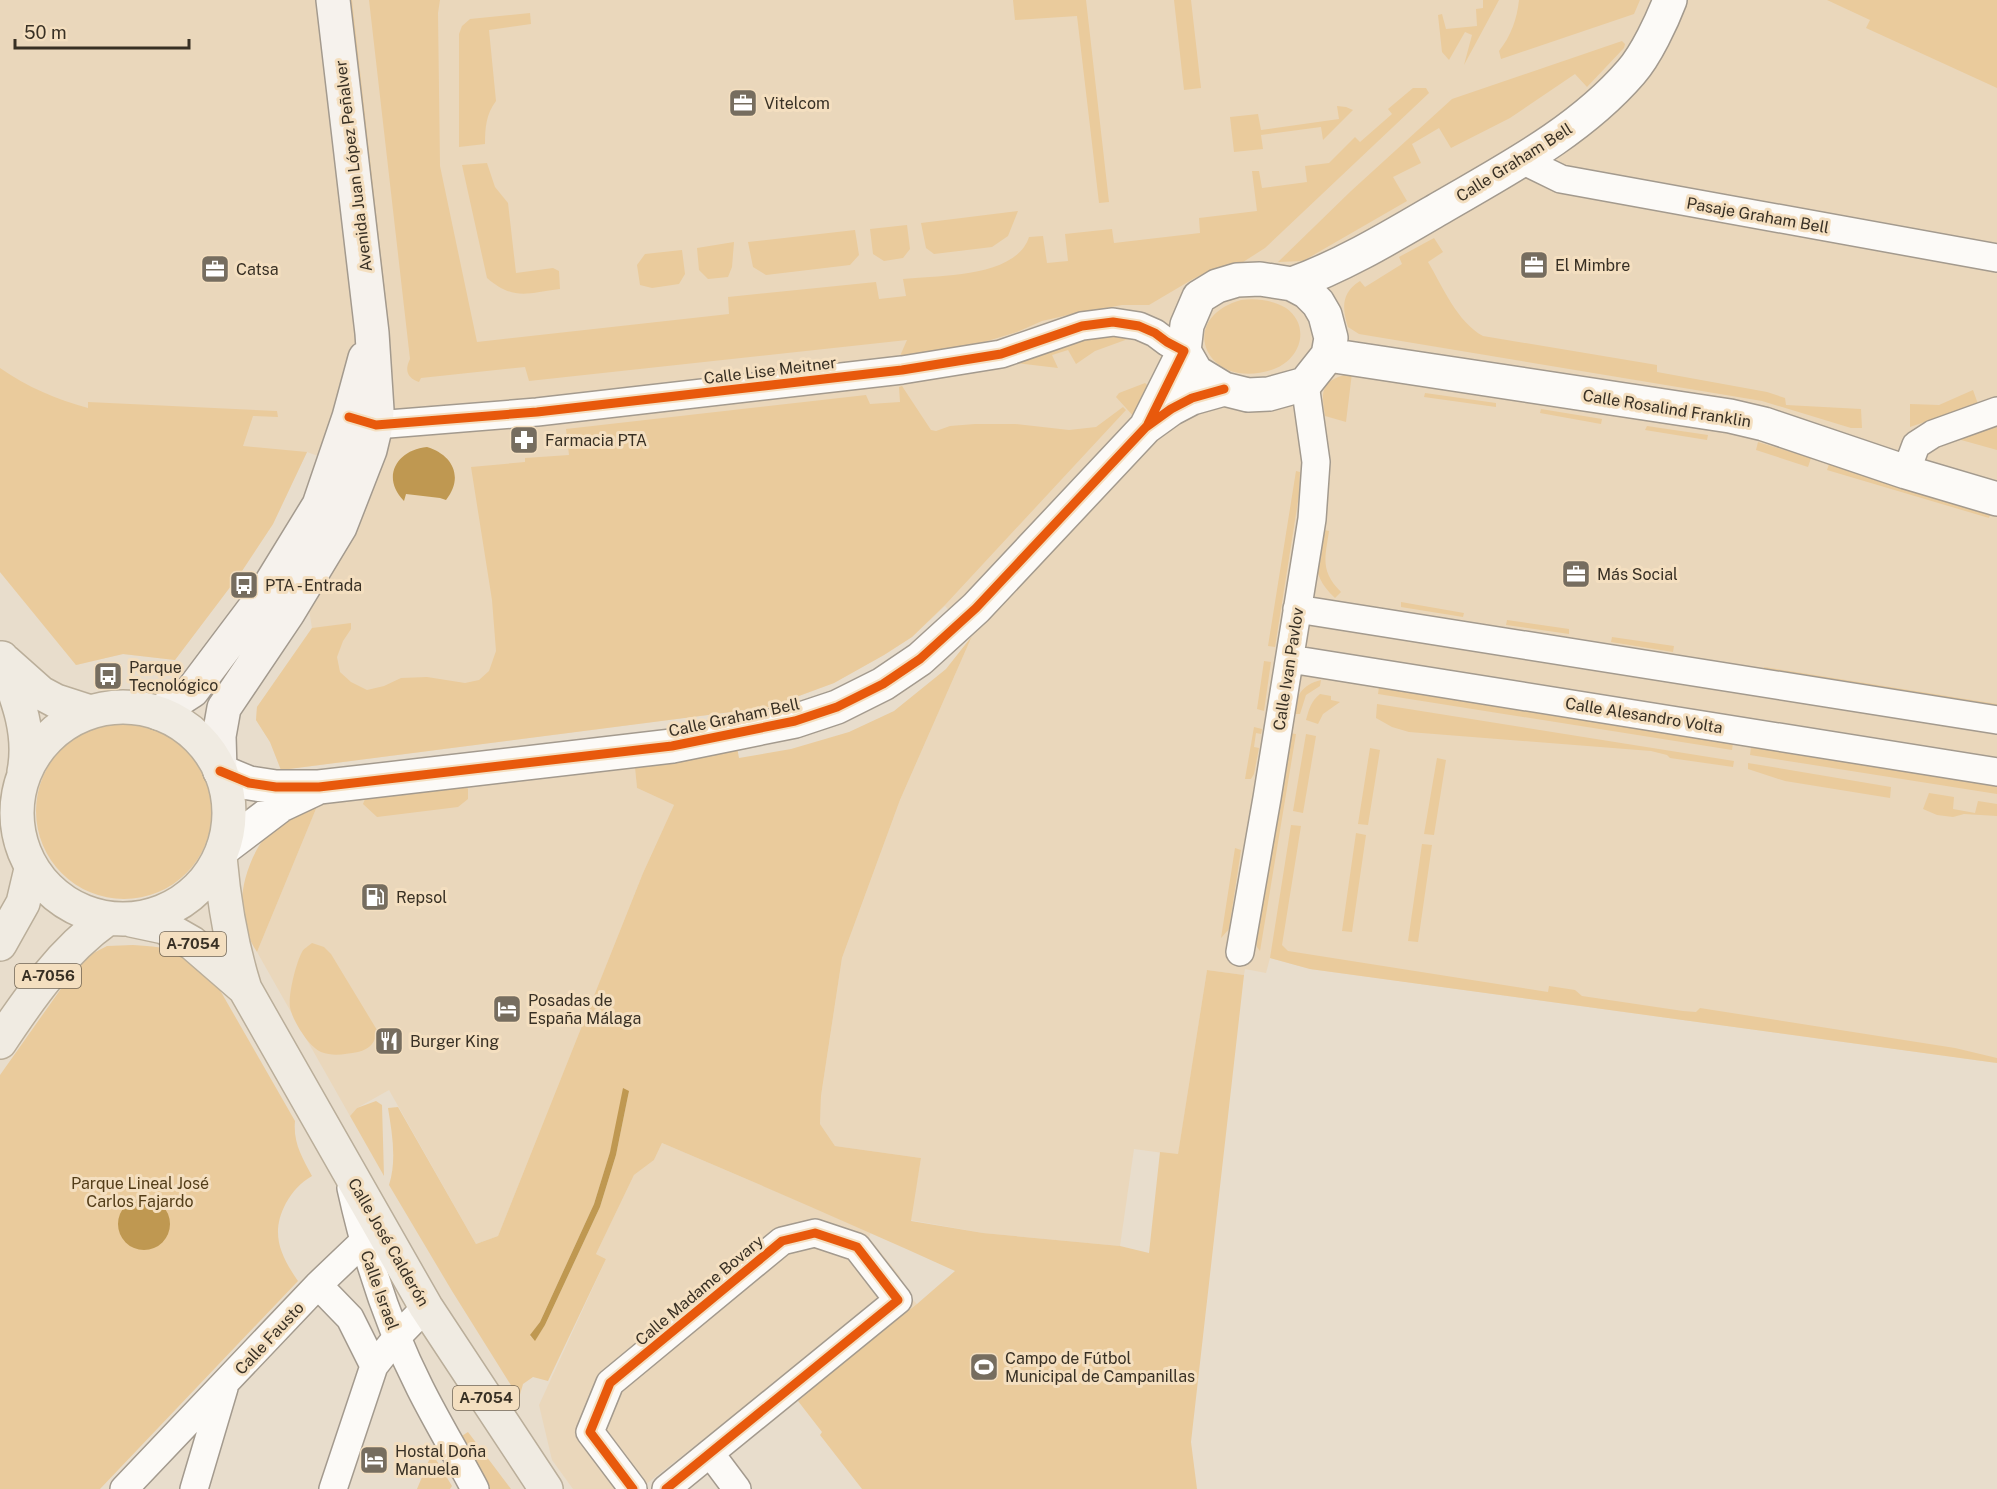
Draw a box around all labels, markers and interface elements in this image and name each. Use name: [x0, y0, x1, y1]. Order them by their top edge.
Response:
scale bar: [15, 12, 189, 50]
text: 50 m: [24, 22, 67, 43]
street label: Avenida Juan López Peñalver: [331, 59, 376, 273]
office icon: Vitelcom: [727, 87, 759, 119]
place label: Vitelcom: [764, 94, 830, 113]
street label: Calle Graham Bell: [1453, 119, 1576, 206]
street label: Pasaje Graham Bell: [1685, 194, 1831, 237]
office icon: El Mimbre: [1518, 249, 1550, 281]
office icon: Catsa: [199, 253, 231, 285]
place label: El Mimbre: [1555, 256, 1630, 275]
place label: Catsa: [236, 260, 279, 279]
street label: Calle Lise Meitner: [703, 353, 838, 388]
street label: Calle Rosalind Franklin: [1581, 386, 1753, 431]
pharmacy icon: Farmacia PTA: [508, 424, 540, 456]
place label: Farmacia PTA: [545, 431, 647, 450]
office icon: Más Social: [1560, 558, 1592, 590]
place label: Más Social: [1597, 565, 1678, 584]
bus stop icon: PTA - Entrada: [228, 569, 260, 601]
place label: PTA - Entrada: [265, 576, 362, 595]
street label: Calle Ivan Pavlov: [1269, 606, 1308, 732]
place label: Parque Tecnológico: [129, 658, 218, 695]
bus stop icon: Parque Tecnológico: [92, 660, 124, 692]
street label: Calle Graham Bell: [667, 694, 801, 741]
street label: Calle Alesandro Volta: [1564, 694, 1724, 737]
fuel station icon: Repsol: [359, 881, 391, 913]
place label: Repsol: [396, 888, 447, 907]
road number: A-7054: [160, 932, 226, 956]
road number: A-7056: [15, 964, 81, 988]
place label: Posadas de España Málaga: [528, 991, 641, 1028]
hotel icon: Posadas de España Málaga: [491, 993, 523, 1025]
restaurant icon: Burger King: [373, 1025, 405, 1057]
place label: Burger King: [410, 1032, 499, 1051]
park label: Parque Lineal José Carlos Fajardo: [71, 1174, 209, 1211]
street label: Calle José Calderón: [344, 1175, 433, 1310]
street label: Calle Madame Bovary: [632, 1231, 767, 1349]
street label: Calle Israel: [356, 1248, 403, 1333]
street label: Calle Fausto: [231, 1298, 308, 1379]
place label: Campo de Fútbol Municipal de Campanillas: [1005, 1349, 1195, 1386]
sports icon: Campo de Fútbol Municipal de Campanillas: [968, 1351, 1000, 1383]
road number: A-7054: [453, 1386, 519, 1410]
place label: Hostal Doña Manuela: [395, 1442, 486, 1479]
hotel icon: Hostal Doña Manuela: [358, 1444, 390, 1476]

